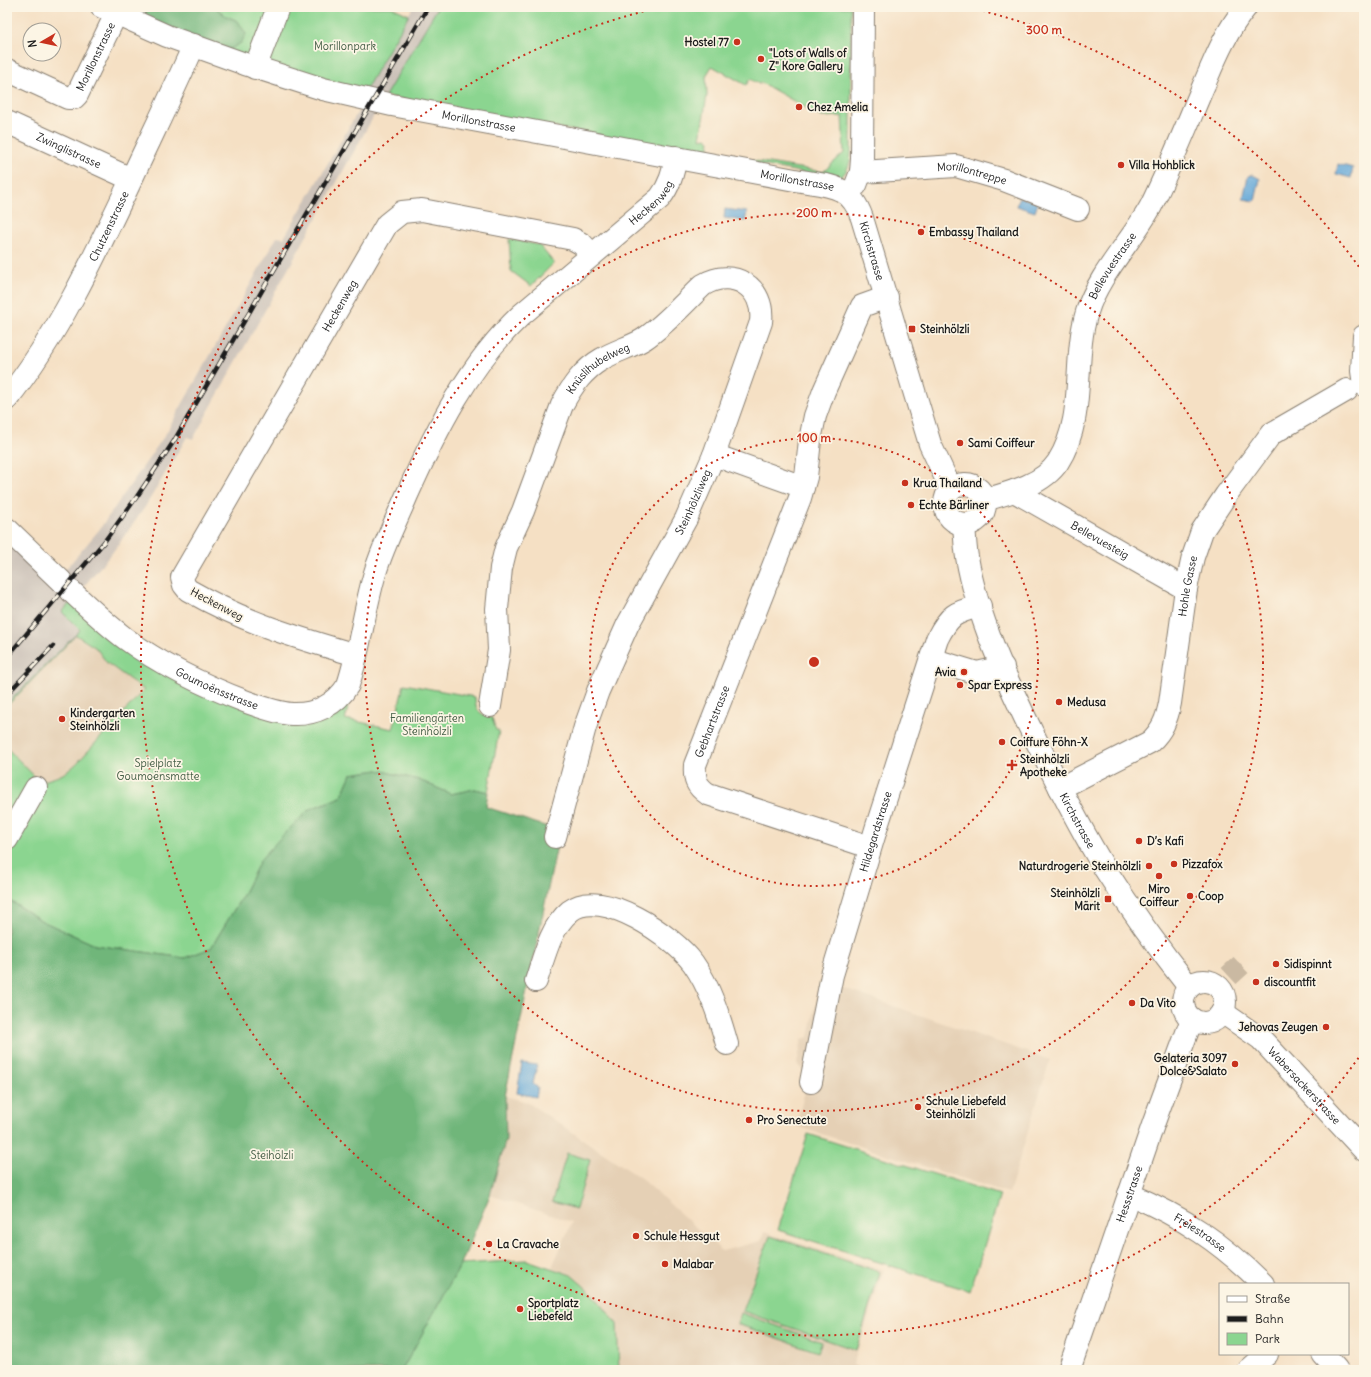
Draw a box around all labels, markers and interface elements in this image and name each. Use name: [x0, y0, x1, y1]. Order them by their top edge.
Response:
street label: Morillonstrasse: [73, 20, 118, 93]
north arrow: [22, 22, 62, 62]
text: 300 m: [1026, 22, 1062, 37]
place label: Hostel 77: [685, 35, 730, 49]
marker: Hostel 77: [732, 37, 742, 47]
text: N: [25, 39, 40, 48]
park label: Morillonpark: [314, 39, 376, 53]
place label: "Lots of Walls of Z" Kore Gallery: [769, 46, 847, 74]
marker: "Lots of Walls of Z" Kore Gallery: [756, 54, 766, 64]
place label: Chez Amelia: [807, 100, 869, 114]
marker: Chez Amelia: [794, 102, 804, 112]
street label: Morillonstrasse: [441, 107, 517, 135]
street label: Zwinglistrasse: [34, 129, 103, 171]
place label: Villa Hohblick: [1129, 158, 1195, 172]
street label: Morillontreppe: [937, 159, 1009, 187]
marker: Villa Hohblick: [1116, 160, 1126, 170]
street label: Morillonstrasse: [759, 167, 836, 194]
street label: Heckenweg: [626, 178, 676, 228]
street label: Chutzenstrasse: [86, 189, 132, 264]
text: 200 m: [796, 205, 832, 220]
street label: Kirchstrasse: [856, 220, 887, 282]
place label: Embassy Thailand: [929, 225, 1019, 240]
marker: Embassy Thailand: [916, 227, 926, 237]
street label: Bellevuestrasse: [1086, 230, 1139, 302]
street label: Heckenweg: [319, 277, 360, 334]
place label: Steinhölzli: [920, 322, 969, 336]
marker: Steinhölzli: [907, 324, 917, 334]
street label: Knüslihubelweg: [563, 340, 632, 397]
text: 100 m: [797, 430, 831, 445]
place label: Sami Coiffeur: [968, 436, 1035, 450]
marker: Sami Coiffeur: [955, 438, 965, 448]
street label: Steinhölzliweg: [672, 467, 714, 537]
place label: Krua Thailand: [913, 476, 983, 490]
marker: Krua Thailand: [900, 478, 910, 488]
place label: Echte Bärliner: [919, 498, 989, 512]
marker: Echte Bärliner: [906, 500, 916, 510]
street label: Bellevuesteig: [1068, 518, 1132, 562]
street label: Hohle Gasse: [1175, 554, 1200, 617]
street label: Heckenweg: [188, 584, 246, 624]
centre of rings: [807, 655, 821, 669]
street label: Goumoënsstrasse: [173, 664, 260, 712]
place label: Avia: [935, 665, 957, 679]
marker: Avia: [959, 667, 969, 677]
place label: Spar Express: [968, 678, 1032, 693]
marker: Spar Express: [955, 680, 965, 690]
street label: Gebhartstrasse: [692, 683, 733, 760]
place label: Medusa: [1067, 695, 1107, 709]
marker: Medusa: [1054, 697, 1064, 707]
place label: Kindergarten Steinhölzli: [70, 706, 136, 733]
park label: Familiengärten Steinhölzli: [390, 711, 464, 738]
marker: Kindergarten Steinhölzli: [57, 714, 67, 724]
place label: Coiffure Föhn-X: [1010, 735, 1088, 749]
marker: Coiffure Föhn-X: [997, 737, 1007, 747]
place label: Steinhölzli Apotheke: [1020, 752, 1069, 780]
park label: Spielplatz Goumoënsmatte: [117, 756, 199, 783]
marker: Steinhölzli Apotheke: [1007, 760, 1017, 770]
street label: Hildegardstrasse: [857, 789, 895, 874]
street label: Kirchstrasse: [1057, 791, 1098, 851]
place label: D’s Kafi: [1147, 834, 1184, 848]
marker: D’s Kafi: [1134, 836, 1144, 846]
place label: Pizzafox: [1182, 857, 1223, 871]
place label: Naturdrogerie Steinhölzli: [1019, 859, 1141, 874]
marker: Pizzafox: [1169, 859, 1179, 869]
marker: Naturdrogerie Steinhölzli: [1144, 861, 1154, 871]
marker: Miro Coiffeur: [1154, 871, 1164, 881]
place label: Miro Coiffeur: [1139, 882, 1179, 909]
place label: Steinhölzli Märit: [1051, 886, 1100, 913]
place label: Coop: [1198, 889, 1224, 904]
marker: Coop: [1185, 891, 1195, 901]
marker: Steinhölzli Märit: [1103, 894, 1113, 904]
place label: Sidispinnt: [1284, 957, 1332, 972]
marker: Sidispinnt: [1271, 959, 1281, 969]
place label: discountfit: [1264, 975, 1316, 989]
marker: discountfit: [1251, 977, 1261, 987]
place label: Da Vito: [1140, 996, 1176, 1010]
marker: Da Vito: [1127, 998, 1137, 1008]
place label: Jehovas Zeugen: [1238, 1020, 1319, 1035]
marker: Jehovas Zeugen: [1321, 1022, 1331, 1032]
street label: Wabersackerstrasse: [1265, 1044, 1344, 1127]
place label: Gelateria 3097 Dolce&Salato: [1154, 1051, 1228, 1078]
marker: Gelateria 3097 Dolce&Salato: [1230, 1059, 1240, 1069]
place label: Schule Liebefeld Steinhölzli: [926, 1094, 1007, 1121]
marker: Schule Liebefeld Steinhölzli: [913, 1102, 923, 1112]
place label: Pro Senectute: [757, 1113, 826, 1127]
marker: Pro Senectute: [744, 1115, 754, 1125]
park label: Steihölzli: [250, 1148, 294, 1162]
street label: Hessstrasse: [1113, 1164, 1146, 1224]
street label: Freiestrasse: [1172, 1210, 1229, 1255]
place label: Schule Hessgut: [644, 1229, 720, 1244]
marker: Schule Hessgut: [631, 1231, 641, 1241]
place label: La Cravache: [497, 1237, 559, 1251]
marker: La Cravache: [484, 1239, 494, 1249]
place label: Malabar: [673, 1257, 714, 1271]
marker: Malabar: [660, 1259, 670, 1269]
legend: [1219, 1283, 1349, 1355]
text: Straße: [1255, 1291, 1290, 1306]
place label: Sportplatz Liebefeld: [528, 1296, 579, 1323]
marker: Sportplatz Liebefeld: [515, 1304, 525, 1314]
text: Bahn: [1255, 1311, 1284, 1326]
text: Park: [1255, 1331, 1280, 1346]

